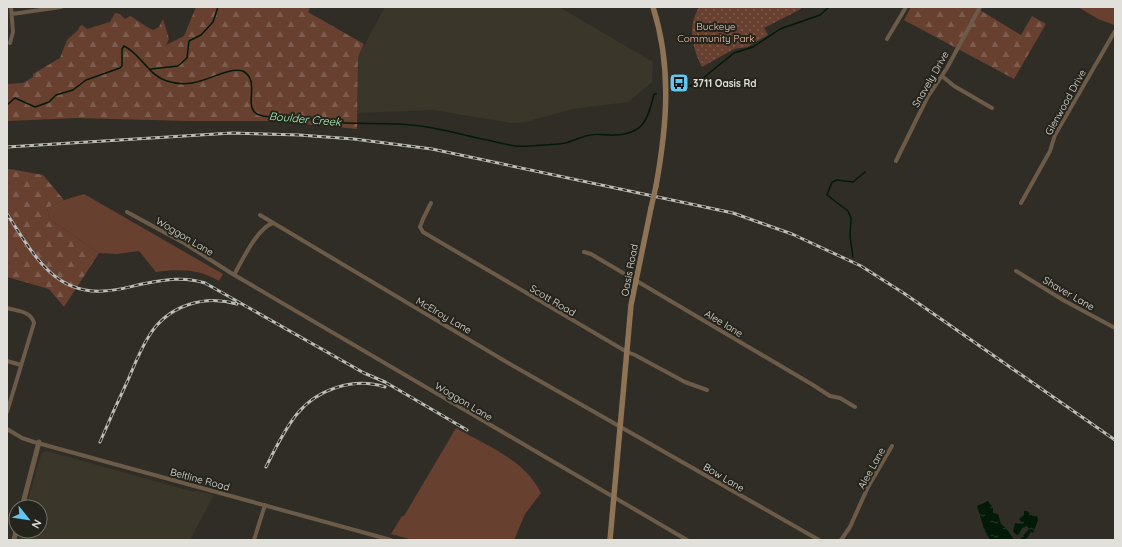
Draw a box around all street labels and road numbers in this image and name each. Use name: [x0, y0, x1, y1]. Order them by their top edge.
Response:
street label: Snavely Drive: [909, 48, 952, 110]
street label: Glenwood Drive: [1042, 67, 1089, 137]
street label: Woggon Lane: [153, 214, 216, 259]
street label: Oasis Road: [618, 243, 641, 297]
street label: Shaver Lane: [1041, 273, 1097, 314]
street label: Scott Road: [527, 282, 578, 319]
street label: McElroy Lane: [414, 294, 474, 337]
street label: Alee lane: [702, 307, 746, 340]
street label: Woggon Lane: [432, 379, 495, 424]
street label: Alee Lane: [855, 445, 888, 491]
street label: Bow Lane: [701, 460, 747, 495]
street label: Beltline Road: [169, 465, 231, 494]

